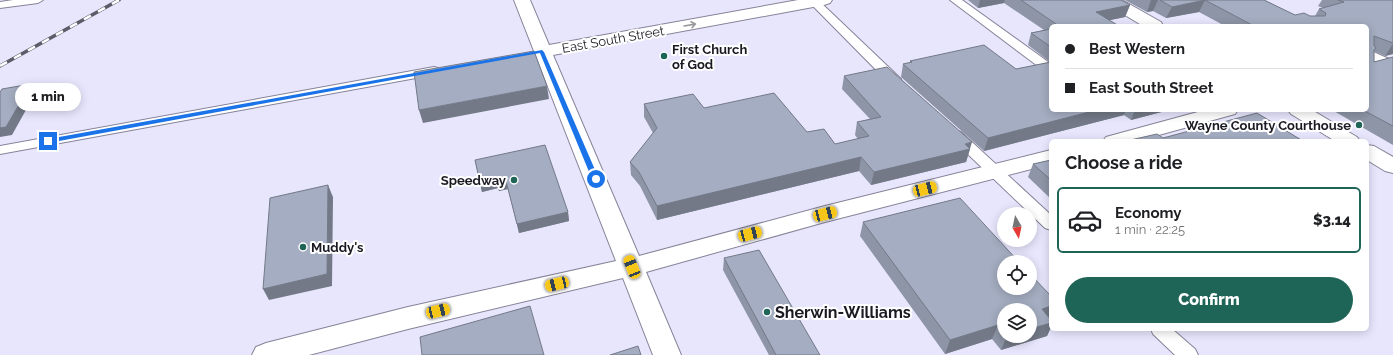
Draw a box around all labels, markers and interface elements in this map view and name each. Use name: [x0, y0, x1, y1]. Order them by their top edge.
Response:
one-way arrow: [683, 20, 696, 28]
street label: East South Street: [561, 23, 666, 56]
text: Best Western: [1089, 40, 1185, 58]
place label: First Church of God: [672, 42, 747, 72]
marker: First Church of God: [659, 51, 669, 61]
text: East South Street: [1089, 79, 1213, 97]
callout: 1 min: [15, 83, 81, 111]
text: 1 min: [31, 89, 65, 104]
place label: Wayne County Courthouse: [1185, 118, 1351, 133]
marker: Wayne County Courthouse: [1354, 120, 1364, 130]
route end: [39, 132, 57, 150]
text: Choose a ride: [1065, 152, 1183, 173]
route start: [587, 170, 605, 188]
place label: Speedway: [441, 173, 506, 188]
marker: Speedway: [509, 175, 519, 185]
car: [912, 180, 938, 198]
icon: car: [1067, 202, 1103, 238]
text: Economy: [1115, 204, 1182, 222]
car: [812, 205, 838, 223]
north arrow: [997, 207, 1037, 247]
map controls: [997, 207, 1037, 343]
text: $3.14: [1313, 211, 1351, 229]
text: 1 min · 22:25: [1115, 222, 1185, 237]
car: [737, 225, 763, 243]
place label: Muddy's: [311, 240, 364, 255]
marker: Muddy's: [298, 242, 308, 252]
car: [622, 254, 642, 280]
button: locate: [997, 255, 1037, 295]
car: [544, 275, 570, 293]
button: Confirm: [1065, 277, 1353, 323]
car: [425, 302, 451, 320]
place label: Sherwin-Williams: [775, 303, 911, 322]
button: layers: [997, 303, 1037, 343]
marker: Sherwin-Williams: [762, 307, 772, 317]

